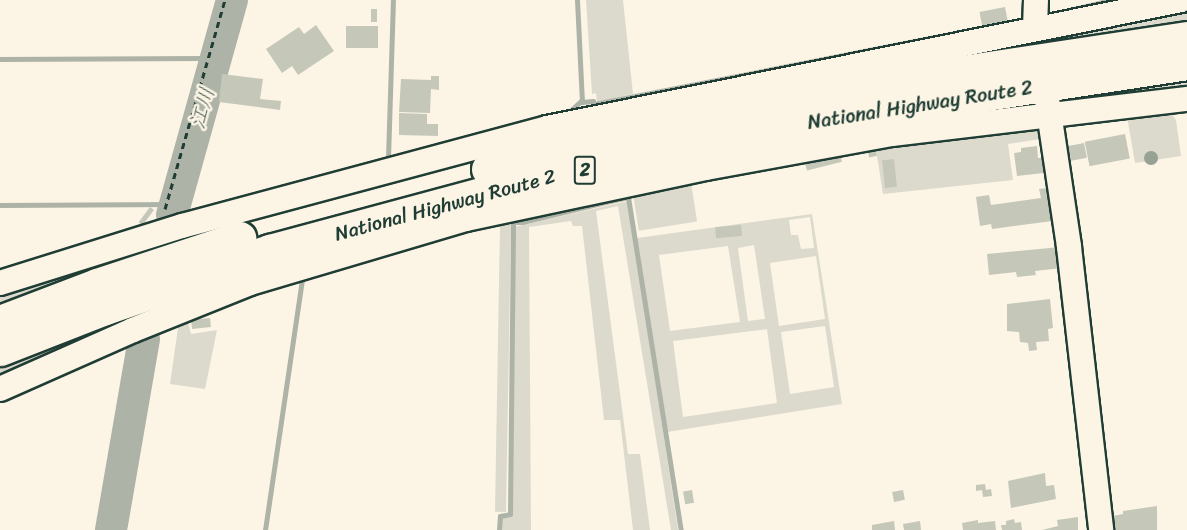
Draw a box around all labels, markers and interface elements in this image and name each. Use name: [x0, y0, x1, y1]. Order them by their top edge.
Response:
street label: National Highway Route 2: [806, 75, 1034, 135]
water label: 江川: [184, 84, 220, 132]
road number: 2: [573, 155, 597, 185]
street label: National Highway Route 2: [332, 164, 558, 246]

